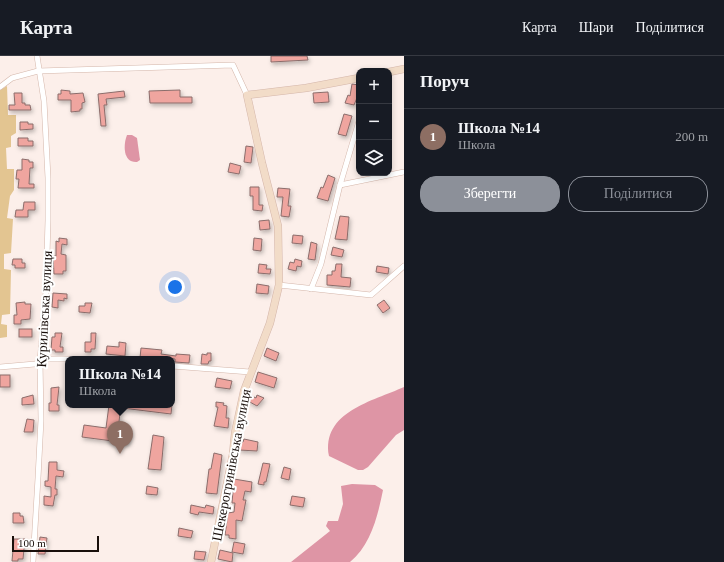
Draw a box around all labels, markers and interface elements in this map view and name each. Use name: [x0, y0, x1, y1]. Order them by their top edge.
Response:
text: Карта: [20, 17, 72, 38]
text: Карта: [522, 20, 557, 35]
text: Шари: [579, 20, 614, 35]
text: Поділитися: [636, 20, 704, 35]
map controls: [356, 68, 392, 176]
button: +: [356, 68, 392, 104]
text: Поруч: [420, 72, 469, 91]
button: −: [356, 104, 392, 140]
text: Школа №14: [458, 120, 540, 136]
text: 1: [430, 129, 436, 144]
text: 200 m: [675, 129, 708, 144]
text: Школа: [458, 137, 495, 152]
button: layers: [356, 140, 392, 176]
button: Зберегти: [420, 176, 560, 212]
button: Поділитися: [568, 176, 708, 212]
street label: Курилівська вулиця: [34, 250, 55, 368]
your location: [165, 277, 185, 297]
popup: [65, 356, 175, 408]
text: Школа №14: [79, 366, 161, 382]
text: Школа: [79, 383, 116, 398]
street label: Шекерогринівська вулиця: [209, 387, 254, 543]
pin: 1: [107, 421, 133, 454]
scale bar: [12, 534, 99, 553]
text: 100 m: [18, 537, 46, 549]

